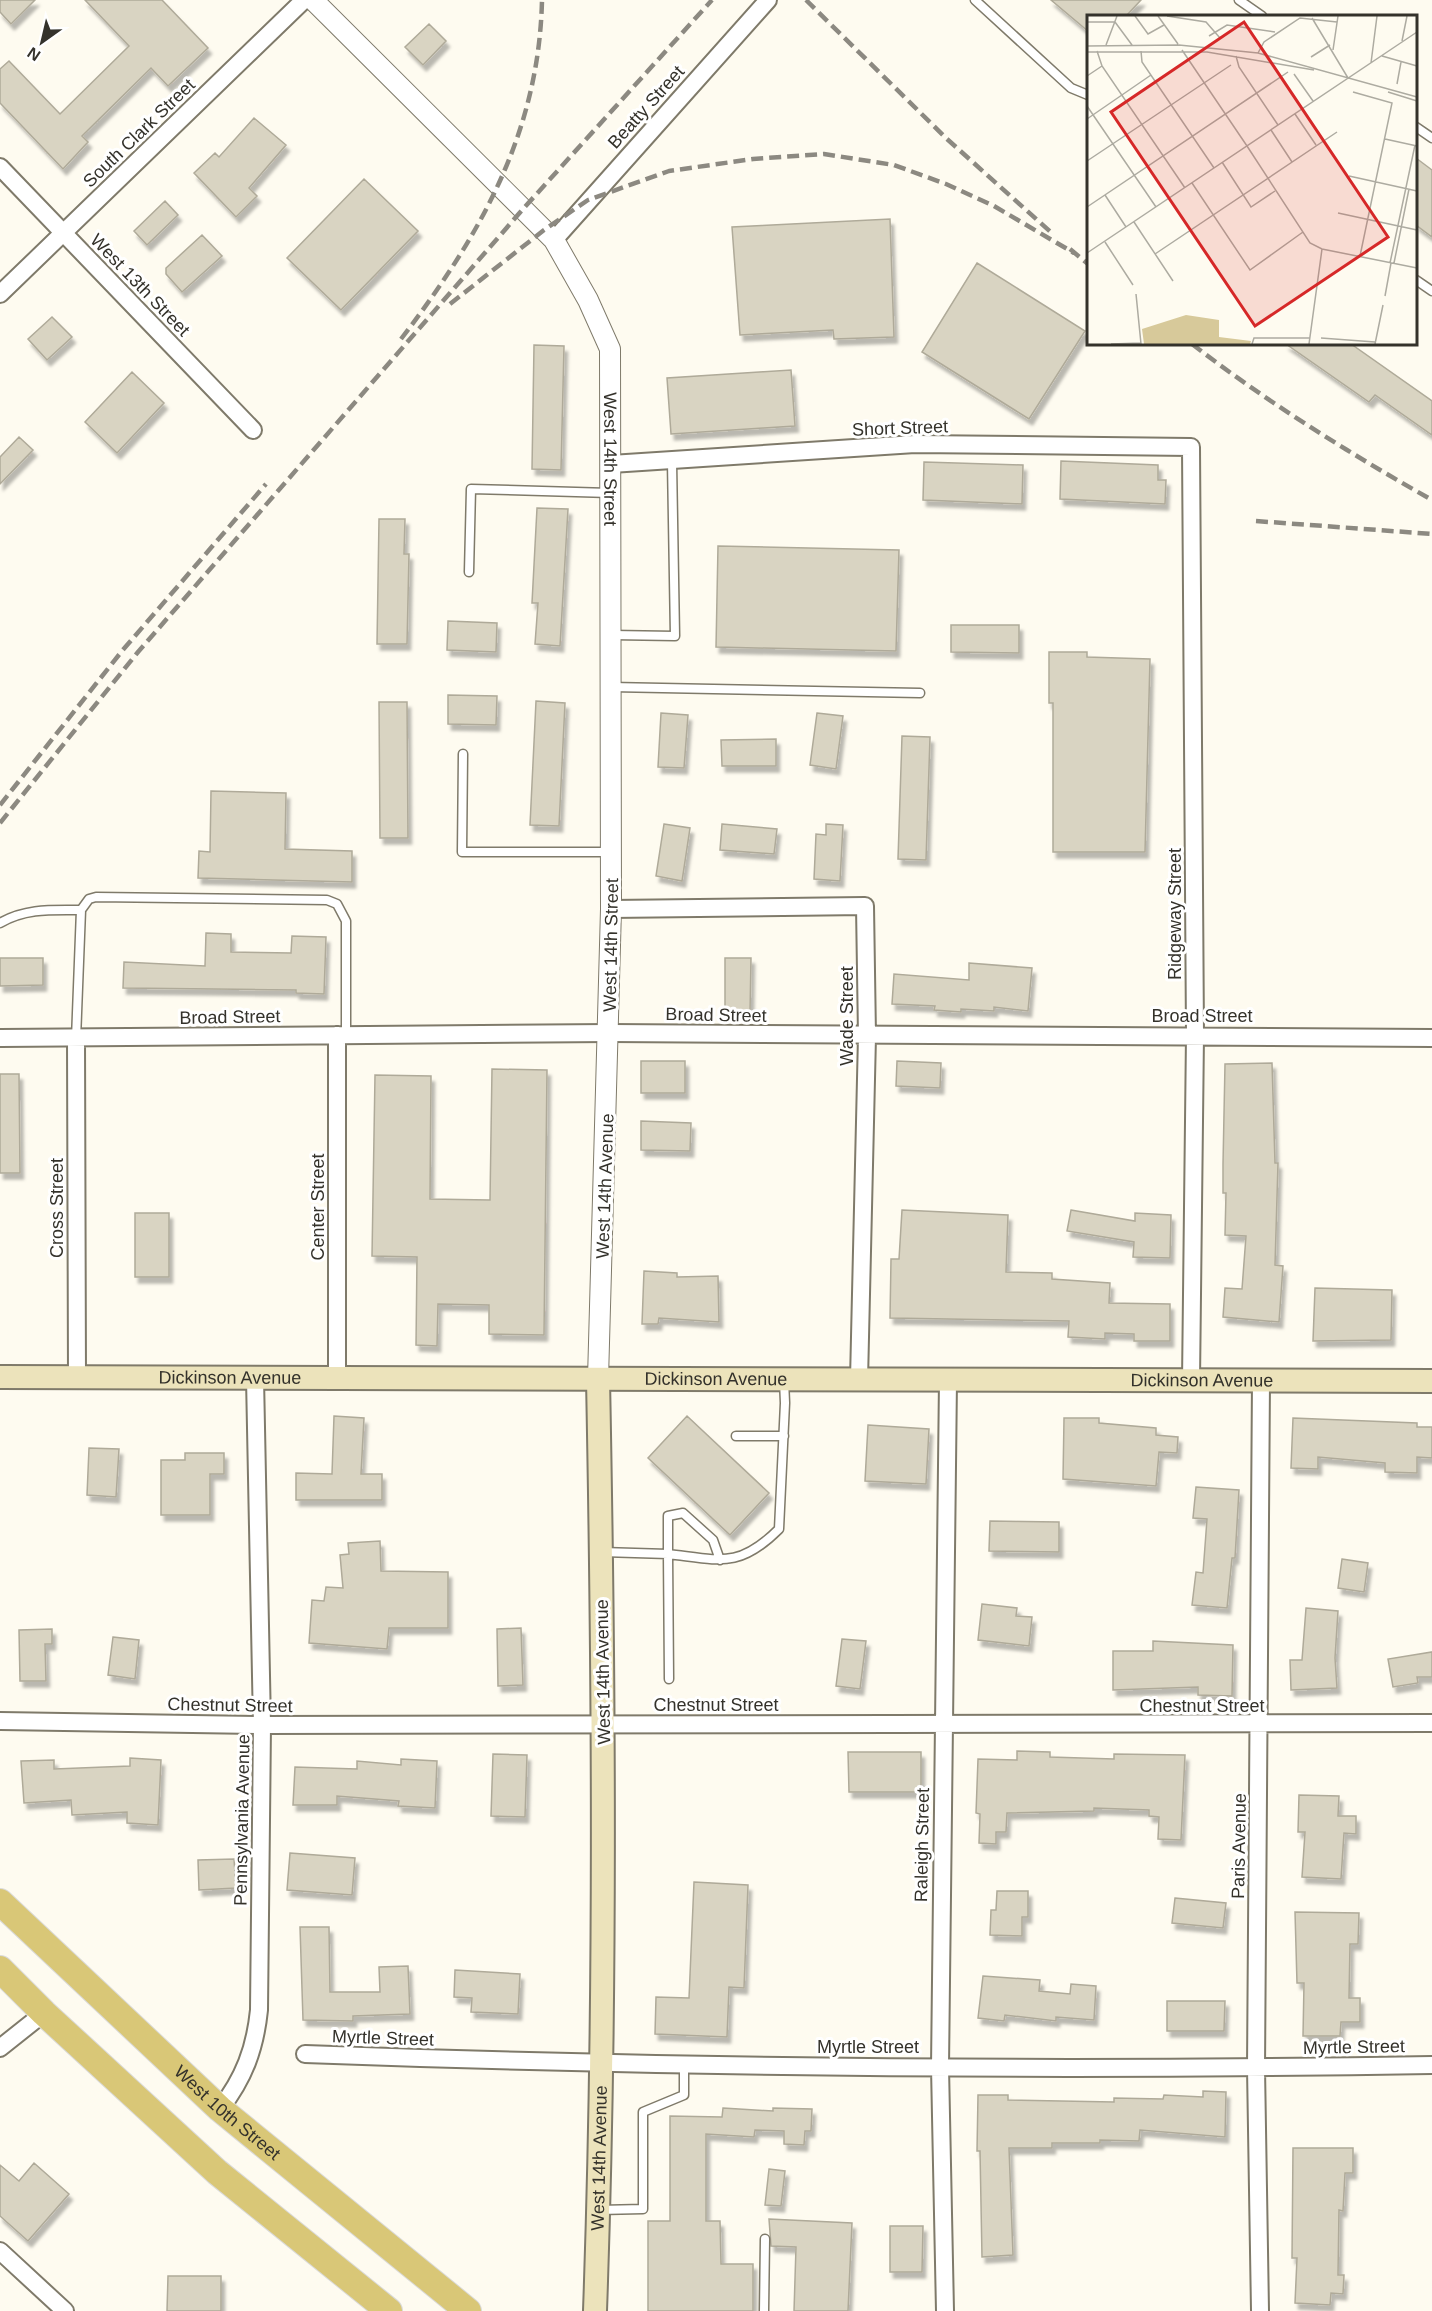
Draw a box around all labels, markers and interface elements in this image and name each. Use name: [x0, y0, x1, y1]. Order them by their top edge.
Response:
north arrow: [12, 12, 72, 72]
inset map: [1087, 15, 1417, 345]
text: N: [24, 44, 43, 64]
street label: Beatty Street: [604, 62, 688, 152]
street label: South Clark Street: [79, 75, 199, 191]
street label: West 13th Street: [86, 230, 194, 340]
street label: West 14th Street: [600, 392, 620, 526]
street label: Short Street: [852, 416, 948, 440]
street label: Ridgeway Street: [1165, 848, 1185, 980]
street label: West 14th Street: [600, 878, 622, 1012]
street label: Wade Street: [837, 966, 857, 1066]
street label: Broad Street: [665, 1004, 767, 1026]
street label: Broad Street: [179, 1006, 281, 1028]
street label: Broad Street: [1151, 1006, 1253, 1026]
street label: West 14th Avenue: [592, 1113, 618, 1259]
street label: Center Street: [308, 1153, 328, 1261]
street label: Cross Street: [47, 1158, 67, 1258]
street label: Dickinson Avenue: [159, 1367, 301, 1388]
street label: Dickinson Avenue: [645, 1369, 787, 1389]
street label: Dickinson Avenue: [1131, 1370, 1273, 1391]
street label: West 14th Avenue: [592, 1599, 614, 1745]
street label: Chestnut Street: [167, 1694, 293, 1716]
street label: Chestnut Street: [653, 1695, 779, 1715]
street label: Chestnut Street: [1139, 1696, 1265, 1716]
street label: Pennsylvania Avenue: [231, 1734, 253, 1906]
street label: Raleigh Street: [911, 1788, 933, 1902]
street label: Paris Avenue: [1228, 1793, 1250, 1899]
street label: Myrtle Street: [332, 2026, 434, 2050]
street label: Myrtle Street: [1303, 2036, 1405, 2058]
street label: Myrtle Street: [817, 2037, 919, 2057]
street label: West 10th Street: [170, 2061, 284, 2164]
street label: West 14th Avenue: [588, 2085, 611, 2231]

